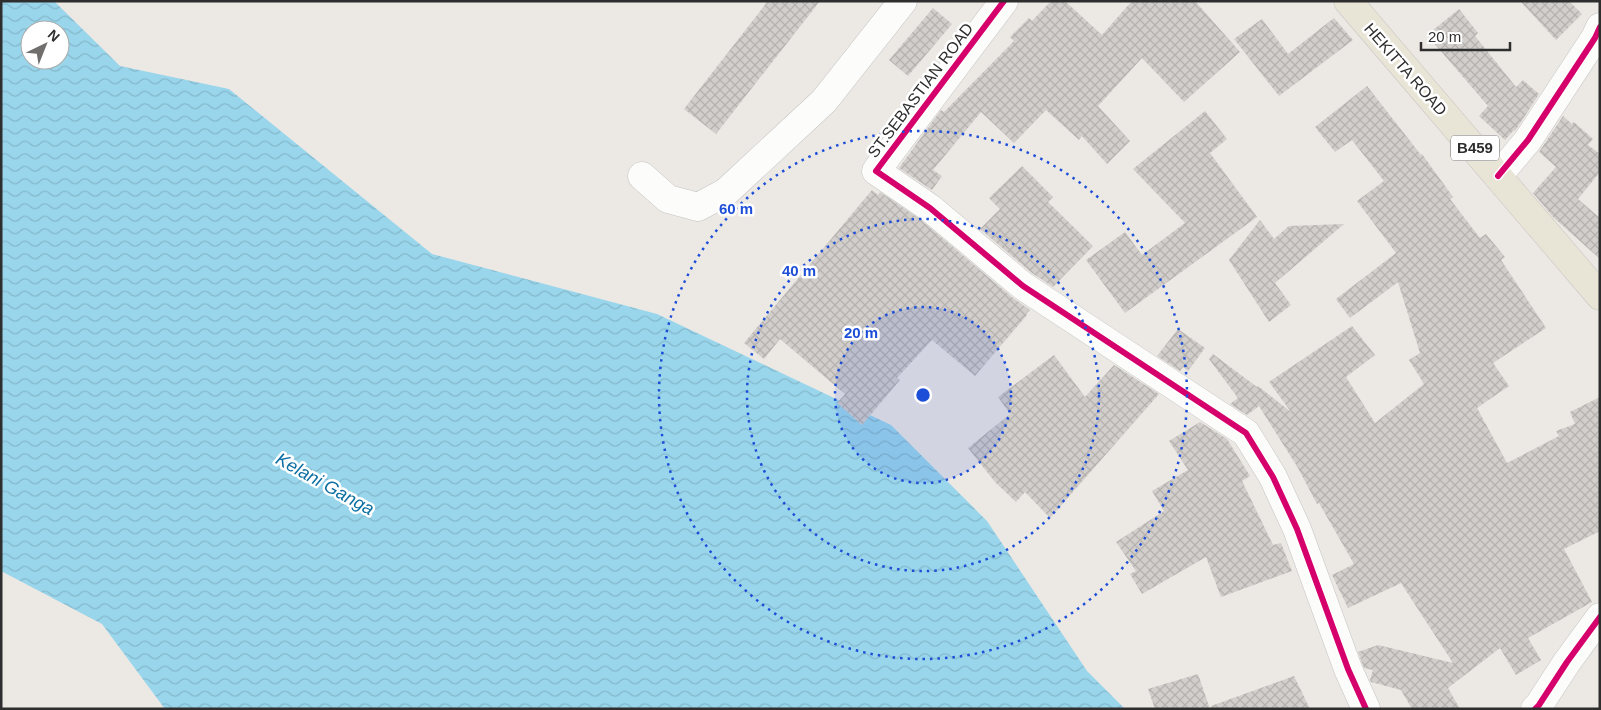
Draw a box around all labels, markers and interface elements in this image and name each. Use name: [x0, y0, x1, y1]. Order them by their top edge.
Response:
north arrow: [20, 20, 70, 70]
street label: ST.SEBASTIAN ROAD: [864, 20, 976, 161]
street label: HEKITTA ROAD: [1361, 20, 1450, 119]
scale bar: [1421, 20, 1510, 52]
text: N: [45, 26, 63, 45]
text: 20 m: [1428, 28, 1461, 45]
road number: B459: [1451, 136, 1499, 160]
text: 60 m: [719, 200, 753, 217]
text: 40 m: [782, 262, 816, 279]
text: 20 m: [844, 324, 878, 341]
centre of rings: [914, 386, 932, 404]
water label: Kelani Ganga: [272, 449, 378, 519]

